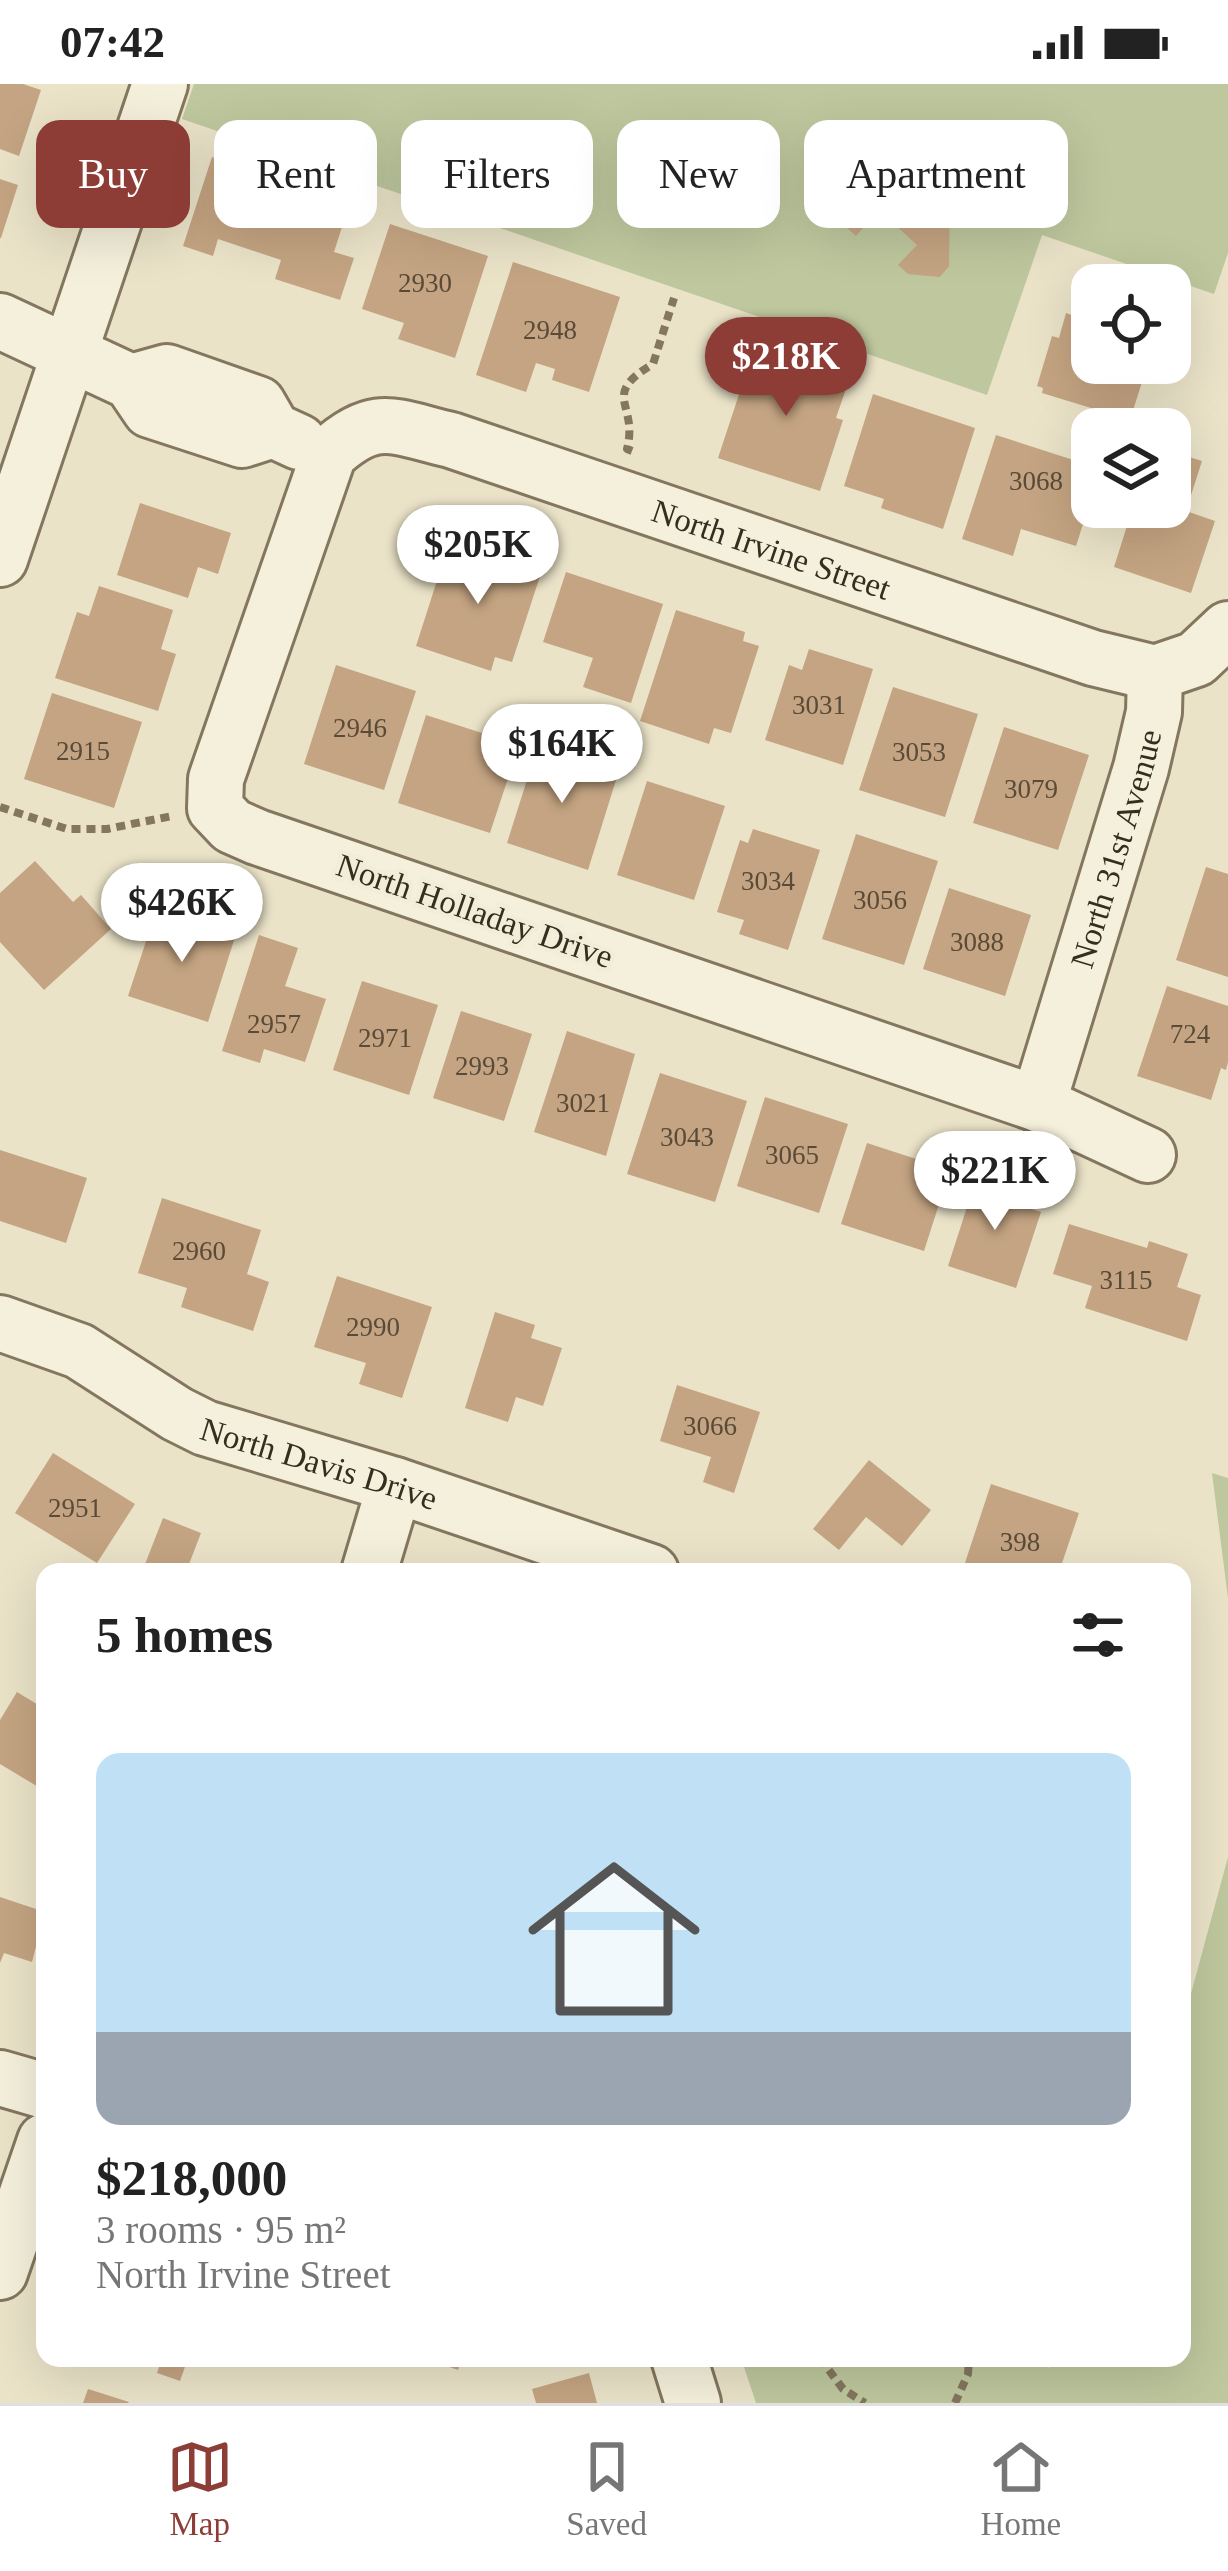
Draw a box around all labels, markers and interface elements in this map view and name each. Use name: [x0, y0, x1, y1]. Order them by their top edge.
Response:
text: 07:42: [60, 17, 165, 67]
chip: Buy: [36, 120, 190, 228]
chip: Rent: [214, 120, 377, 228]
chip: Filters: [401, 120, 593, 228]
chip: New: [617, 120, 780, 228]
chip: Apartment: [804, 120, 1068, 228]
map controls: [1071, 264, 1191, 528]
button: locate: [1071, 264, 1191, 384]
house number: 2930: [398, 268, 452, 298]
house number: 2948: [523, 315, 577, 345]
pin: $218K: [702, 317, 870, 419]
text: $218K: [732, 334, 840, 377]
button: layers: [1071, 408, 1191, 528]
house number: 3068: [1009, 466, 1063, 496]
street label: North Irvine Street: [647, 493, 895, 607]
pin: $205K: [394, 505, 562, 607]
text: $205K: [424, 522, 532, 565]
house number: 3031: [792, 690, 846, 720]
pin: $164K: [478, 704, 646, 806]
house number: 2946: [333, 713, 387, 743]
text: $164K: [508, 721, 616, 764]
street label: North 31st Avenue: [1064, 726, 1168, 972]
house number: 2915: [56, 736, 110, 766]
house number: 3053: [892, 737, 946, 767]
house number: 3079: [1004, 774, 1058, 804]
street label: North Holladay Drive: [332, 847, 617, 975]
pin: $426K: [98, 863, 266, 965]
house number: 3034: [741, 866, 796, 896]
text: $426K: [128, 880, 236, 923]
house number: 3056: [853, 885, 907, 915]
house number: 3088: [950, 927, 1004, 957]
house number: 2957: [247, 1009, 301, 1039]
house number: 724: [1170, 1019, 1211, 1049]
house number: 2971: [358, 1023, 412, 1053]
house number: 2993: [455, 1051, 509, 1081]
house number: 3021: [556, 1088, 610, 1118]
house number: 3043: [660, 1122, 714, 1152]
pin: $221K: [911, 1131, 1079, 1233]
house number: 3065: [765, 1140, 819, 1170]
text: $221K: [941, 1148, 1049, 1191]
house number: 2960: [172, 1236, 226, 1266]
house number: 3115: [1100, 1265, 1153, 1295]
house number: 2990: [346, 1312, 400, 1342]
street label: North Davis Drive: [196, 1411, 442, 1517]
house number: 3066: [683, 1411, 737, 1441]
house number: 2951: [48, 1493, 102, 1523]
house number: 398: [1000, 1527, 1040, 1557]
icon: filters: [1065, 1602, 1131, 1668]
text: 5 homes: [96, 1607, 273, 1663]
icon: home: [506, 1831, 722, 2047]
text: $218,000: [96, 2150, 287, 2206]
text: 3 rooms · 95 m²: [96, 2208, 346, 2251]
text: North Irvine Street: [96, 2253, 391, 2296]
tab: Map: [167, 2434, 233, 2543]
tab: Saved: [566, 2434, 647, 2543]
tab: Home: [981, 2434, 1061, 2543]

